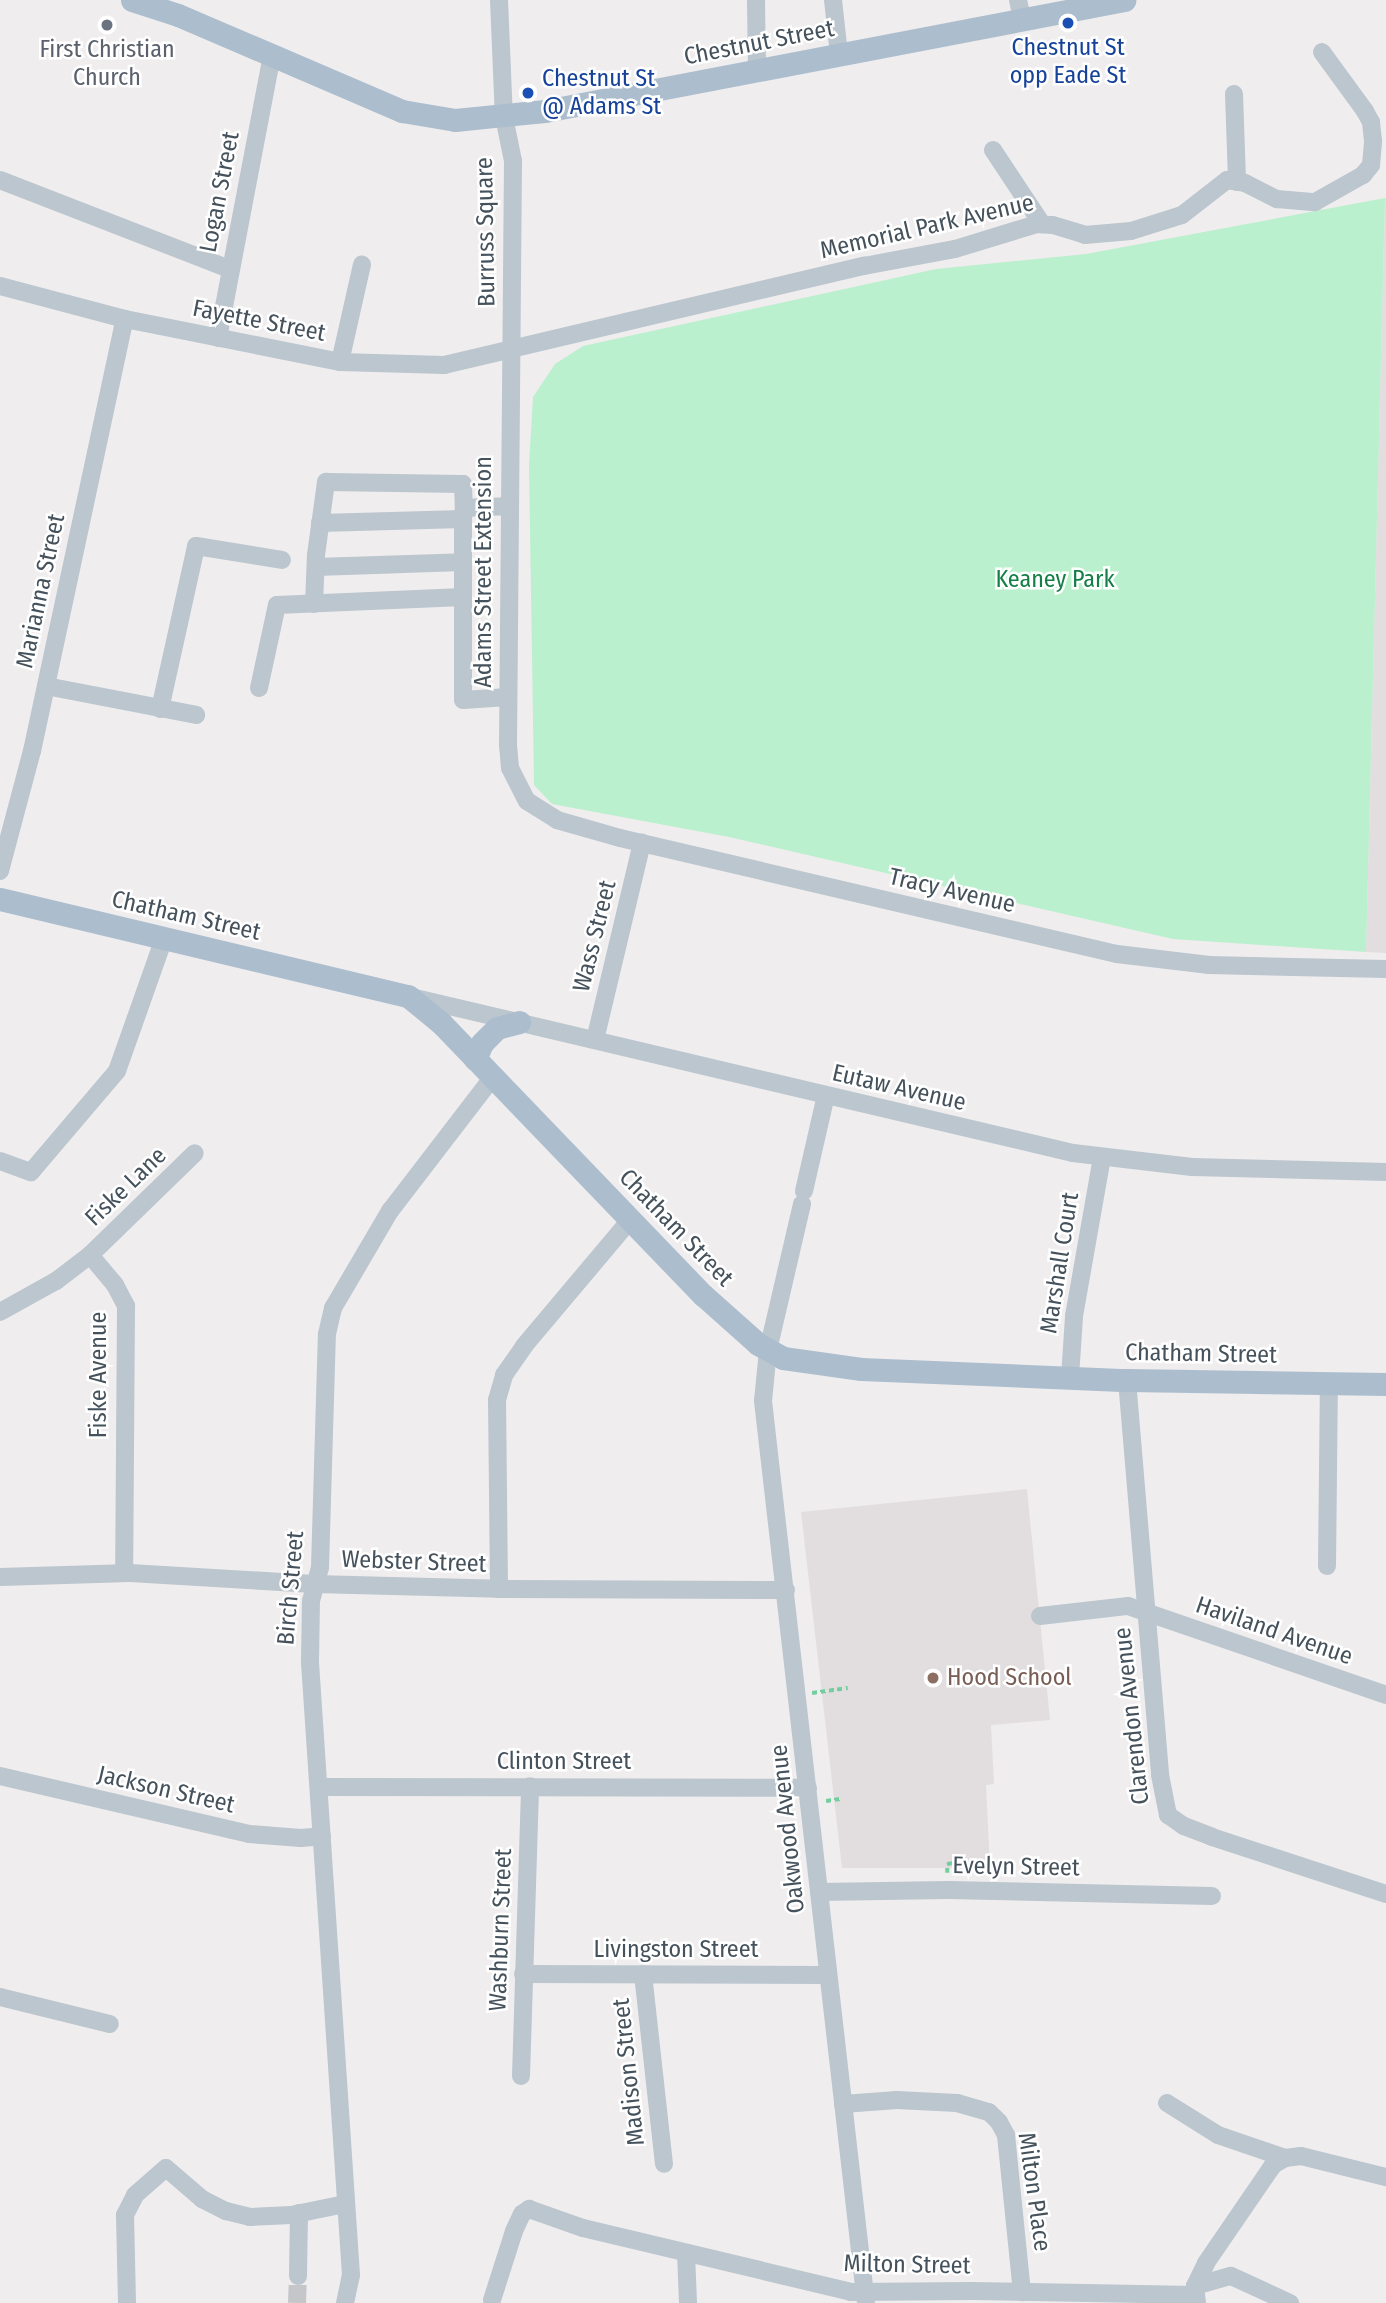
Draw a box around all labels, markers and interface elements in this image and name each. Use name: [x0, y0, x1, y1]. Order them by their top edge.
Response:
street label: Chestnut Street: [682, 14, 836, 72]
marker: Chestnut St opp Eade St: [1060, 15, 1076, 31]
marker: First Christian Church: [99, 17, 115, 33]
place label: Chestnut St opp Eade St: [1010, 34, 1126, 90]
place label: First Christian Church: [39, 36, 175, 92]
place label: Chestnut St @ Adams St: [542, 65, 661, 121]
marker: Chestnut St @ Adams St: [520, 85, 536, 101]
street label: Logan Street: [194, 129, 246, 255]
street label: Burruss Square: [470, 157, 502, 307]
street label: Memorial Park Avenue: [817, 188, 1037, 266]
street label: Fayette Street: [190, 294, 328, 348]
street label: Adams Street Extension: [470, 456, 498, 688]
street label: Marianna Street: [11, 511, 71, 671]
park label: Keaney Park: [995, 566, 1115, 594]
street label: Tracy Avenue: [886, 863, 1018, 919]
street label: Wass Street: [567, 877, 623, 995]
street label: Chatham Street: [109, 885, 263, 947]
street label: Eutaw Avenue: [829, 1059, 969, 1117]
street label: Fiske Lane: [80, 1141, 172, 1233]
street label: Chatham Street: [613, 1163, 739, 1293]
street label: Marshall Court: [1035, 1190, 1085, 1336]
street label: Fiske Avenue: [85, 1312, 113, 1438]
street label: Chatham Street: [1125, 1338, 1277, 1370]
street label: Birch Street: [272, 1530, 310, 1646]
street label: Webster Street: [341, 1545, 487, 1579]
street label: Haviland Avenue: [1192, 1591, 1356, 1671]
street label: Clarendon Avenue: [1108, 1626, 1156, 1806]
place label: Hood School: [947, 1664, 1072, 1692]
marker: Hood School: [925, 1670, 941, 1686]
street label: Oakwood Avenue: [765, 1743, 811, 1915]
street label: Clinton Street: [497, 1748, 631, 1776]
street label: Jackson Street: [95, 1760, 237, 1820]
street label: Washburn Street: [484, 1848, 518, 2012]
street label: Evelyn Street: [952, 1851, 1080, 1883]
street label: Livingston Street: [594, 1936, 758, 1964]
street label: Madison Street: [607, 1997, 651, 2147]
street label: Milton Place: [1011, 2131, 1057, 2253]
street label: Milton Street: [843, 2249, 971, 2281]

